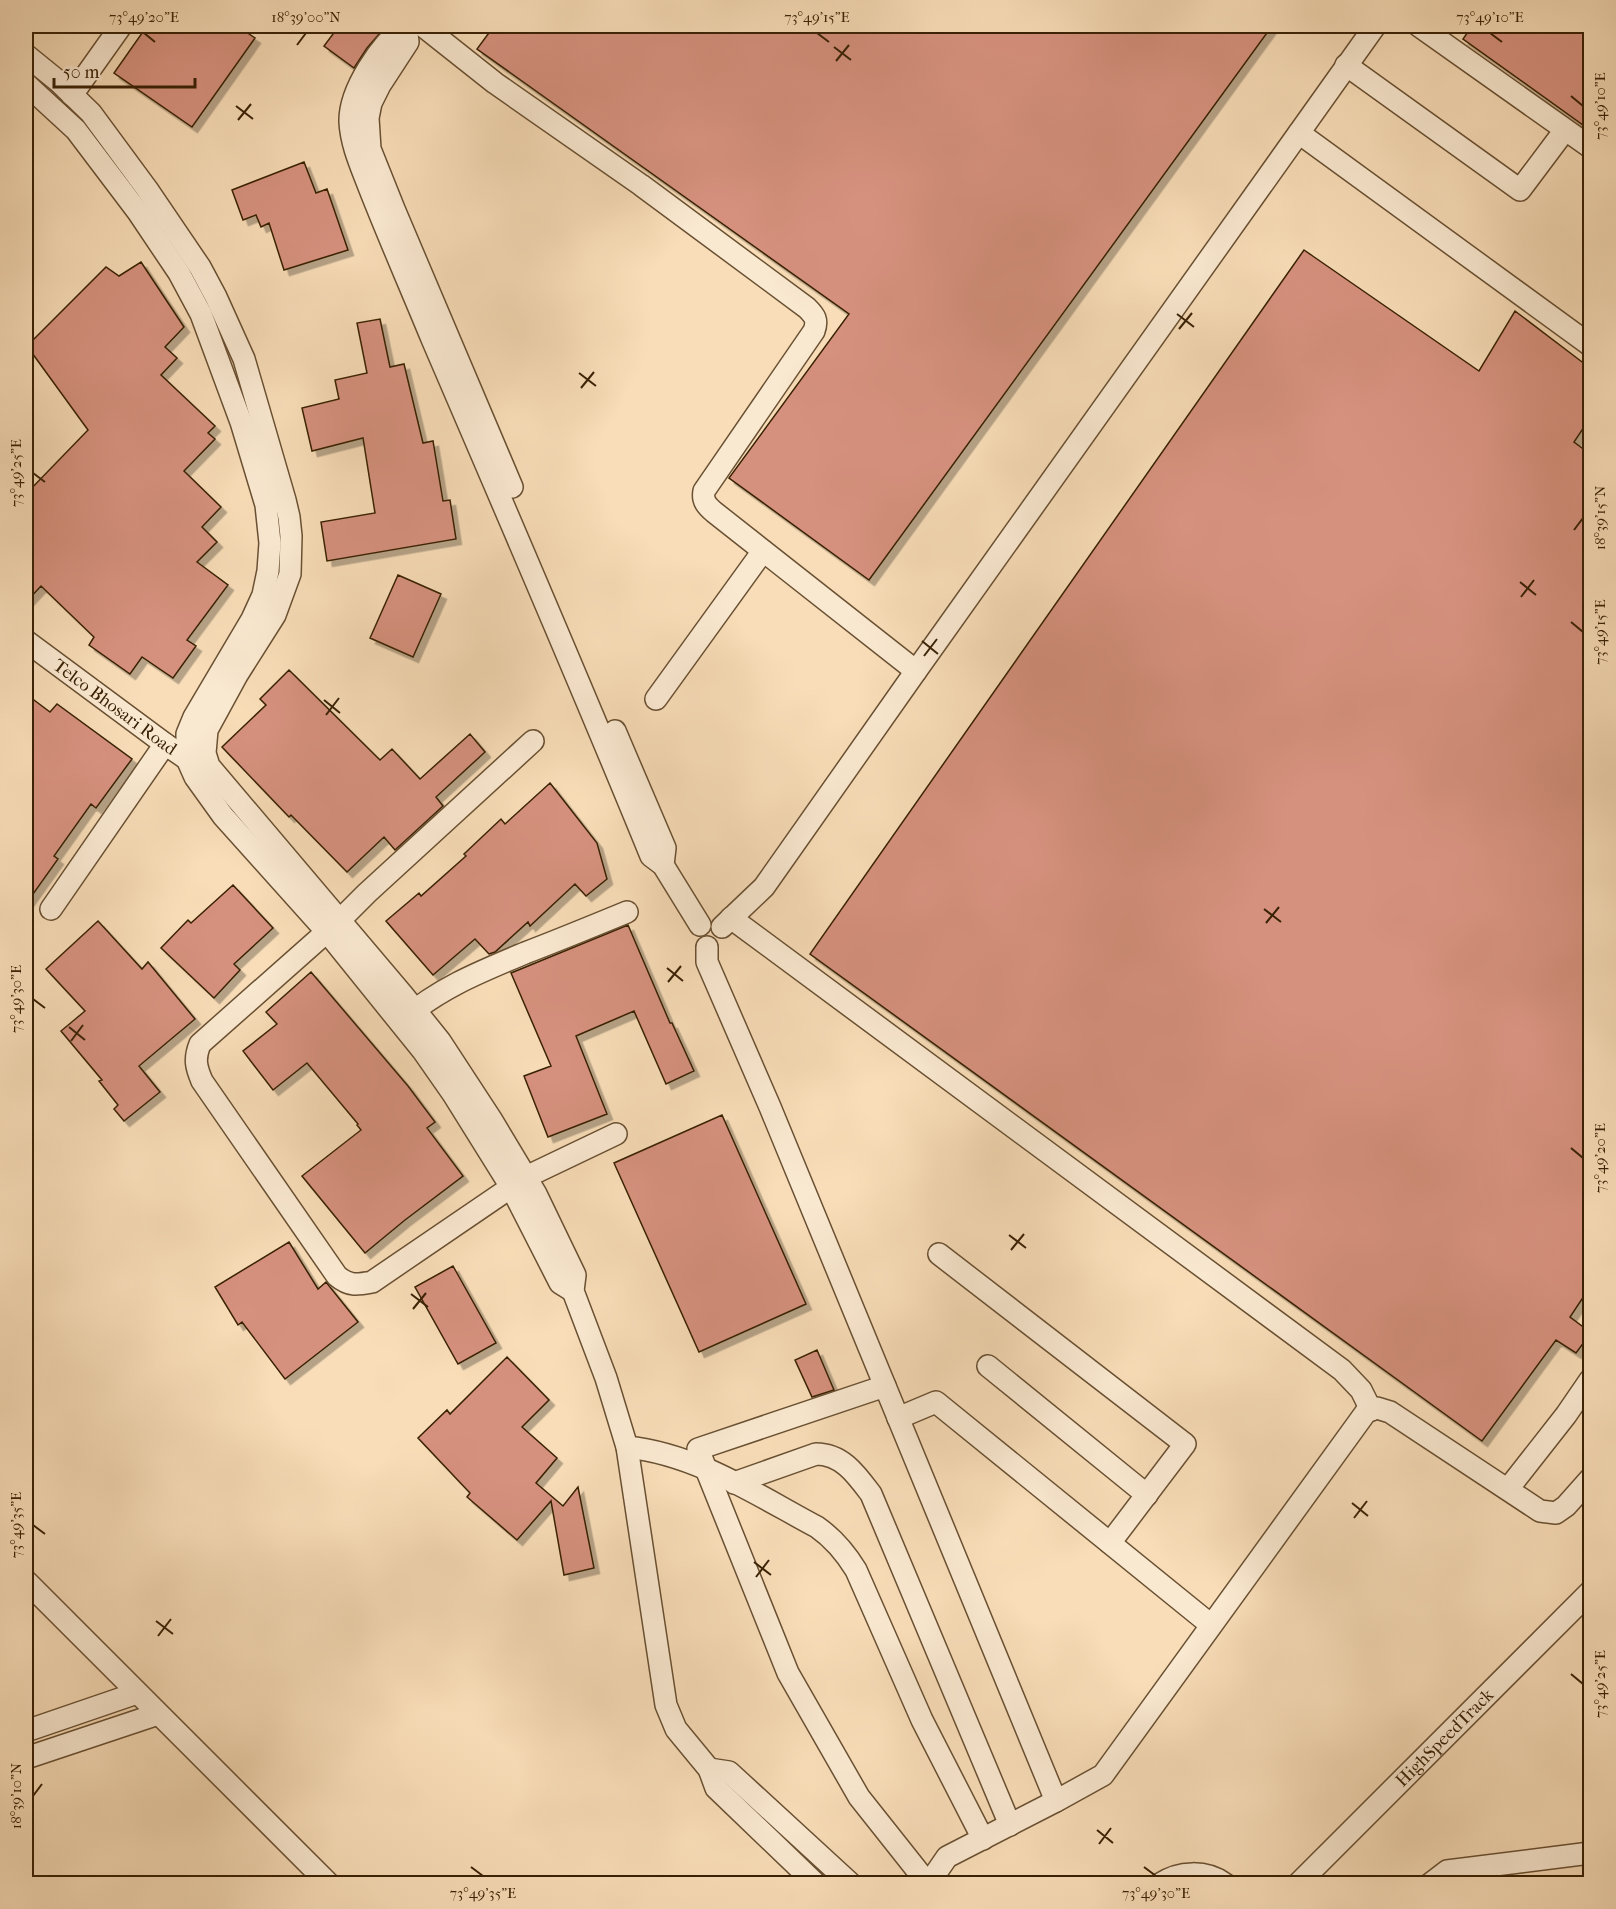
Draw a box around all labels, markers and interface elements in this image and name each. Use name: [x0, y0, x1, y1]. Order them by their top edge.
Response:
text: 73°49'20"E: [109, 8, 179, 26]
text: 18°39'00"N: [271, 8, 341, 26]
text: 73°49'15"E: [784, 8, 850, 26]
text: 73°49'10"E: [1456, 8, 1524, 26]
scale bar: [54, 51, 195, 89]
text: 50 m: [63, 62, 100, 83]
text: 73°49'10"E: [1591, 72, 1609, 140]
text: 73°49'25"E: [7, 439, 25, 507]
text: 18°39'15"N: [1591, 485, 1609, 550]
text: 73°49'15"E: [1591, 599, 1609, 665]
street label: Telco Bhosari Road: [49, 655, 181, 760]
text: 73°49'30"E: [7, 965, 25, 1033]
text: 73°49'20"E: [1591, 1123, 1609, 1193]
text: 73°49'35"E: [7, 1492, 25, 1558]
text: 73°49'25"E: [1591, 1650, 1609, 1718]
street label: HighSpeedTrack: [1391, 1684, 1499, 1791]
text: 18°39'10"N: [7, 1762, 25, 1829]
text: 73°49'35"E: [450, 1884, 516, 1902]
text: 73°49'30"E: [1122, 1884, 1190, 1902]

